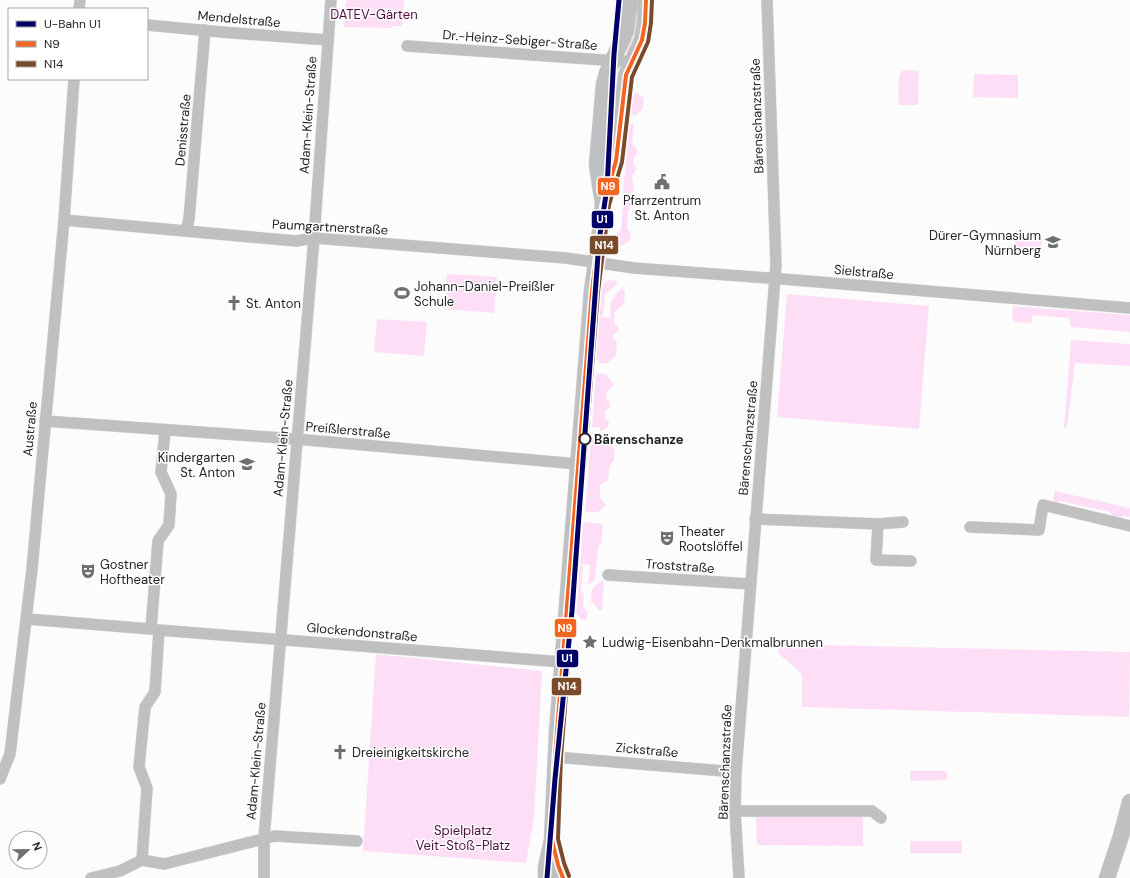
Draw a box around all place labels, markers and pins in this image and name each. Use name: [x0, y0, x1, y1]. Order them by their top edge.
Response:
public building icon: Pfarrzentrum St. Anton: [653, 173, 671, 191]
place label: Pfarrzentrum St. Anton: [623, 192, 701, 224]
place label: Dürer-Gymnasium Nürnberg: [929, 227, 1041, 259]
school or university icon: Dürer-Gymnasium Nürnberg: [1044, 233, 1062, 251]
place label: Johann-Daniel-Preißler Schule: [414, 278, 555, 310]
sports icon: Johann-Daniel-Preißler Schule: [393, 284, 411, 302]
church icon: St. Anton: [225, 294, 243, 312]
place label: St. Anton: [246, 295, 301, 312]
place label: Bärenschanze: [594, 431, 684, 448]
marker: Bärenschanze: [578, 432, 592, 446]
place label: Kindergarten St. Anton: [158, 449, 235, 481]
school or university icon: Kindergarten St. Anton: [238, 455, 256, 473]
place label: Theater Rootslöffel: [679, 523, 743, 555]
theatre icon: Theater Rootslöffel: [658, 529, 676, 547]
place label: Gostner Hoftheater: [100, 556, 165, 588]
theatre icon: Gostner Hoftheater: [79, 562, 97, 580]
place icon: Ludwig-Eisenbahn-Denkmalbrunnen: [581, 633, 599, 651]
place label: Ludwig-Eisenbahn-Denkmalbrunnen: [602, 634, 823, 651]
church icon: Dreieinigkeitskirche: [331, 743, 349, 761]
place label: Dreieinigkeitskirche: [352, 744, 469, 761]

